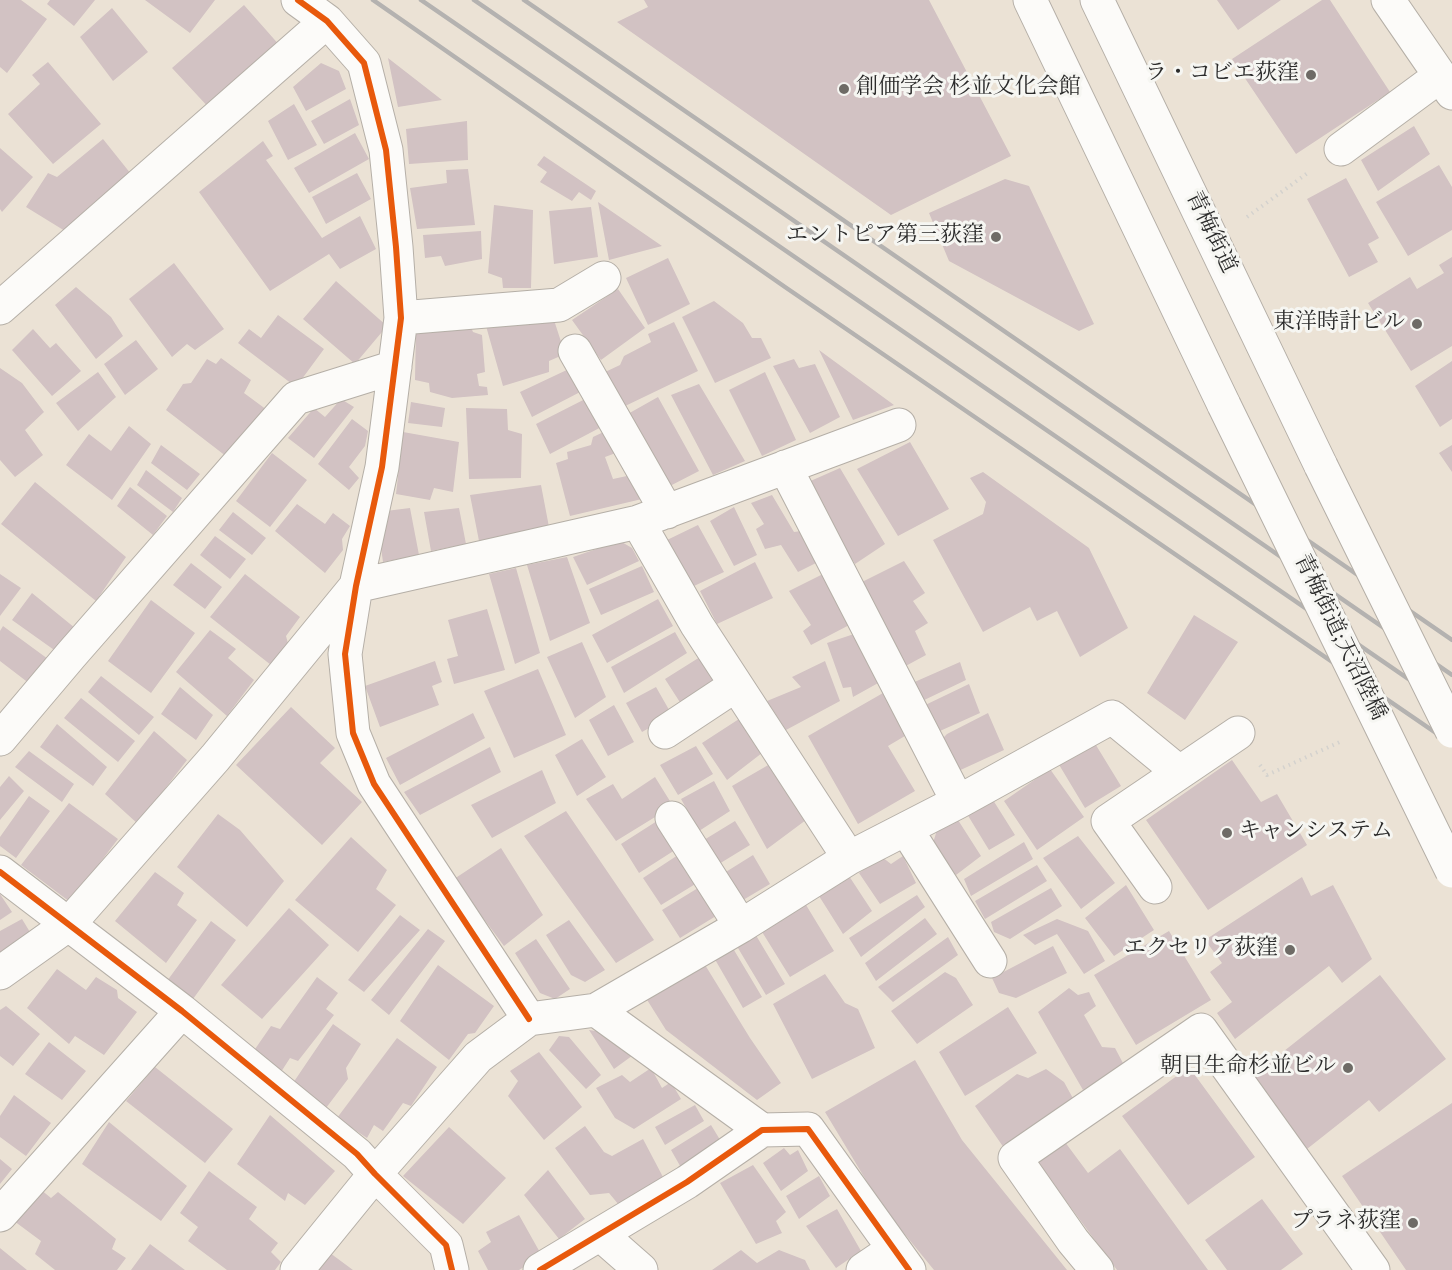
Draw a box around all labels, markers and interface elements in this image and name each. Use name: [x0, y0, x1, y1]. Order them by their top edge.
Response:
place label: ラ・コビエ荻窪: [1145, 62, 1299, 88]
marker: ラ・コビエ荻窪: [1304, 68, 1318, 82]
place label: 創価学会 杉並文化会館: [856, 76, 1081, 102]
marker: 創価学会 杉並文化会館: [837, 82, 851, 96]
street label: 青梅街道: [1178, 188, 1240, 278]
place label: エントピア第三荻窪: [786, 224, 984, 250]
marker: エントピア第三荻窪: [989, 230, 1003, 244]
place label: 東洋時計ビル: [1273, 311, 1405, 337]
marker: 東洋時計ビル: [1410, 317, 1424, 331]
street label: 青梅街道;天沼陸橋: [1286, 551, 1390, 725]
place label: キャンシステム: [1239, 820, 1393, 846]
marker: キャンシステム: [1220, 826, 1234, 840]
place label: エクセリア荻窪: [1124, 937, 1278, 963]
marker: エクセリア荻窪: [1283, 943, 1297, 957]
place label: 朝日生命杉並ビル: [1160, 1055, 1336, 1081]
marker: 朝日生命杉並ビル: [1341, 1061, 1355, 1075]
place label: プラネ荻窪: [1291, 1210, 1401, 1236]
marker: プラネ荻窪: [1406, 1216, 1420, 1230]

